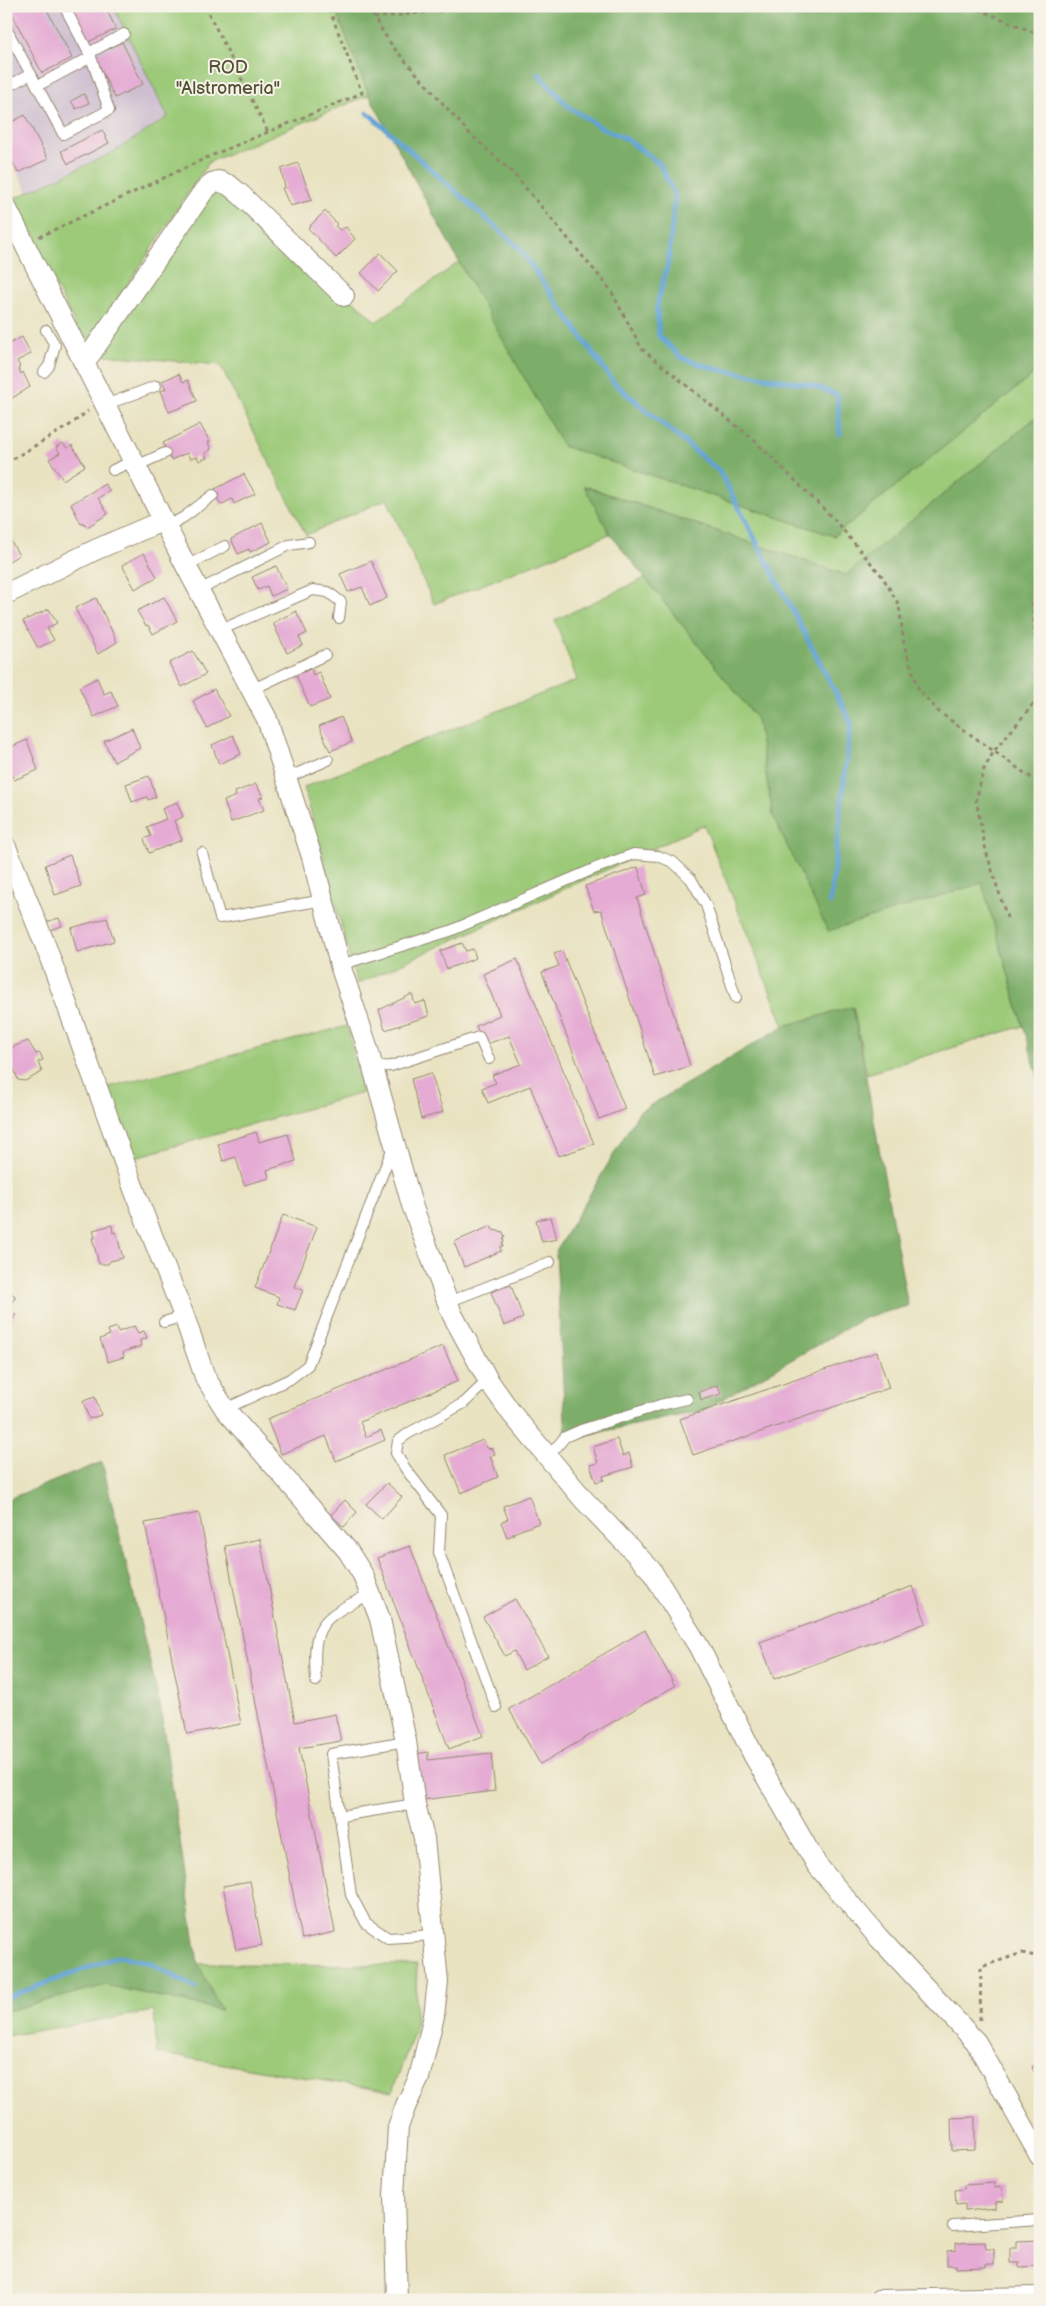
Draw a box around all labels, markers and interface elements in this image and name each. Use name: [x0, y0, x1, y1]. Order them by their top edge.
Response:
park label: ROD "Alstromeria": [176, 57, 280, 99]

